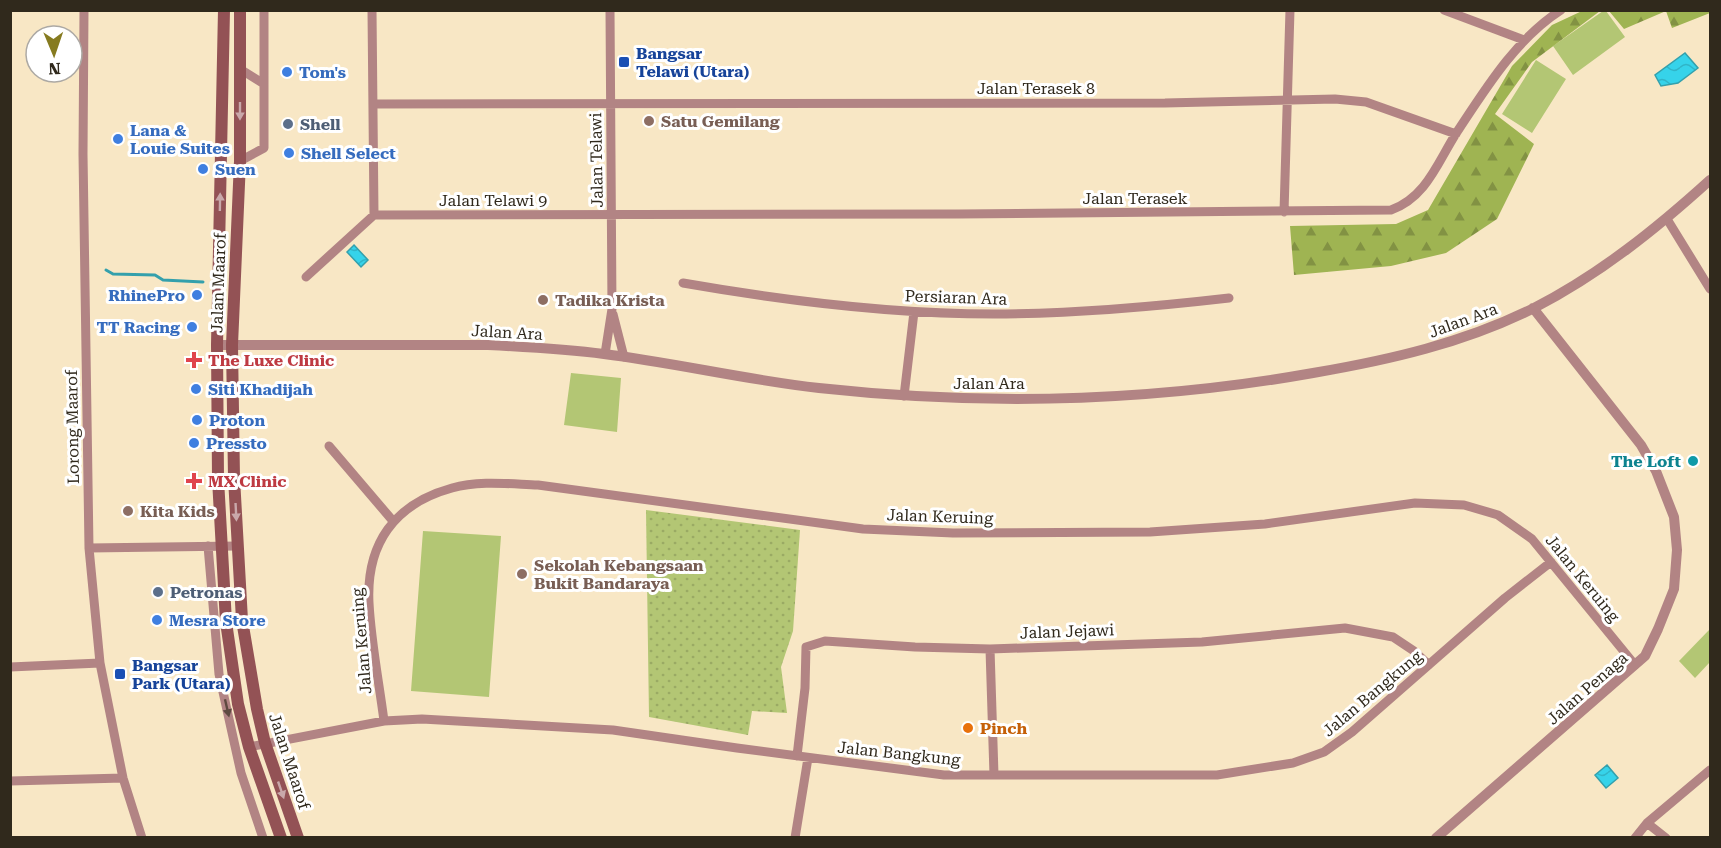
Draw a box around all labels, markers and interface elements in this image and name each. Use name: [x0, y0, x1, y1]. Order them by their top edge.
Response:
north arrow: [24, 24, 84, 84]
place label: Bangsar Telawi (Utara): [636, 44, 749, 81]
marker: Bangsar Telawi (Utara): [617, 55, 631, 69]
text: N: [48, 59, 61, 78]
place label: Tom's: [299, 63, 346, 82]
marker: Tom's: [280, 65, 294, 79]
street label: Jalan Terasek 8: [977, 79, 1095, 98]
one-way arrow: [235, 101, 245, 120]
street label: Jalan Telawi: [586, 112, 607, 208]
place label: Satu Gemilang: [661, 112, 780, 131]
marker: Satu Gemilang: [642, 114, 656, 128]
place label: Shell: [300, 115, 341, 134]
marker: Shell: [281, 117, 295, 131]
place label: Lana & Louie Suites: [130, 121, 230, 158]
marker: Lana & Louie Suites: [111, 132, 125, 146]
place label: Shell Select: [301, 144, 396, 163]
marker: Shell Select: [282, 146, 296, 160]
place label: Suen: [215, 160, 256, 179]
marker: Suen: [196, 162, 210, 176]
street label: Jalan Terasek: [1082, 189, 1188, 208]
street label: Jalan Telawi 9: [439, 191, 547, 210]
one-way arrow: [215, 193, 225, 212]
street label: Jalan Maarof: [207, 232, 230, 333]
place label: RhinePro: [108, 286, 185, 305]
street label: Persiaran Ara: [904, 286, 1008, 309]
marker: RhinePro: [190, 288, 204, 302]
place label: Tadika Krista: [555, 291, 665, 310]
marker: Tadika Krista: [536, 293, 550, 307]
street label: Jalan Ara: [1426, 299, 1500, 342]
place label: TT Racing: [96, 318, 180, 337]
marker: TT Racing: [185, 320, 199, 334]
street label: Jalan Ara: [471, 321, 544, 344]
marker: The Luxe Clinic: [185, 351, 203, 369]
place label: The Luxe Clinic: [208, 351, 334, 370]
street label: Lorong Maarof: [62, 369, 83, 484]
street label: Jalan Ara: [953, 374, 1025, 393]
place label: Siti Khadijah: [208, 380, 313, 399]
marker: Siti Khadijah: [189, 382, 203, 396]
place label: Proton: [209, 411, 265, 430]
marker: Proton: [190, 413, 204, 427]
place label: Pressto: [206, 434, 267, 453]
marker: Pressto: [187, 436, 201, 450]
place label: The Loft: [1611, 452, 1681, 471]
marker: The Loft: [1686, 454, 1700, 468]
marker: MX Clinic: [185, 472, 203, 490]
place label: MX Clinic: [208, 472, 286, 491]
place label: Kita Kids: [140, 502, 215, 521]
one-way arrow: [231, 503, 240, 522]
marker: Kita Kids: [121, 504, 135, 518]
street label: Jalan Keruing: [886, 505, 994, 528]
street label: Jalan Keruing: [1542, 531, 1624, 626]
place label: Sekolah Kebangsaan Bukit Bandaraya: [534, 556, 704, 593]
marker: Sekolah Kebangsaan Bukit Bandaraya: [515, 567, 529, 581]
place label: Petronas: [170, 583, 243, 602]
marker: Petronas: [151, 585, 165, 599]
street label: Jalan Keruing: [347, 586, 376, 695]
place label: Mesra Store: [169, 611, 266, 630]
marker: Mesra Store: [150, 613, 164, 627]
street label: Jalan Jejawi: [1020, 620, 1114, 643]
street label: Jalan Bangkung: [1319, 646, 1426, 740]
street label: Jalan Penaga: [1543, 648, 1632, 729]
place label: Bangsar Park (Utara): [132, 656, 231, 693]
marker: Bangsar Park (Utara): [113, 667, 127, 681]
one-way arrow: [222, 699, 232, 717]
street label: Jalan Maarof: [265, 711, 314, 812]
place label: Pinch: [980, 719, 1028, 738]
marker: Pinch: [961, 721, 975, 735]
street label: Jalan Bangkung: [837, 738, 962, 769]
one-way arrow: [277, 781, 287, 799]

